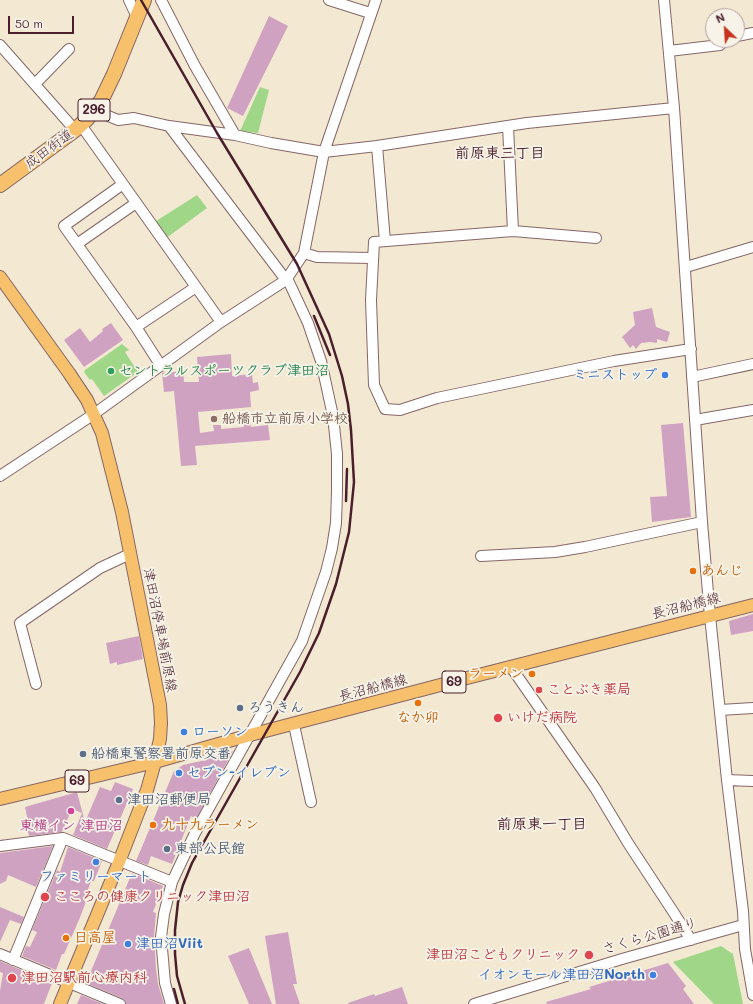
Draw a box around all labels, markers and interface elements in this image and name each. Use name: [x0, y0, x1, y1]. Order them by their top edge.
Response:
scale bar: [10, 8, 76, 34]
north arrow: [705, 8, 745, 48]
text: N: [713, 9, 727, 26]
text: 50 m: [15, 15, 43, 31]
road number: 296: [78, 99, 110, 121]
street label: 成田街道: [21, 126, 77, 172]
district label: 前原東三丁目: [455, 144, 545, 162]
place label: セントラルスポーツクラブ津田沼: [119, 363, 329, 379]
marker: セントラルスポーツクラブ津田沼: [106, 366, 116, 376]
place label: ミニストップ: [573, 367, 657, 383]
marker: ミニストップ: [660, 370, 670, 380]
place label: 船橋市立前原小学校: [222, 411, 348, 427]
marker: 船橋市立前原小学校: [209, 414, 219, 424]
place label: あんじ: [701, 563, 743, 579]
marker: あんじ: [688, 566, 698, 576]
street label: 津田沼停車場前原線: [140, 567, 180, 693]
street label: 長沼船橋線: [650, 589, 722, 623]
place label: ラーメン: [468, 666, 524, 682]
marker: ラーメン: [527, 669, 537, 679]
street label: 長沼船橋線: [337, 671, 409, 705]
road number: 69: [442, 671, 466, 693]
place label: ことぶき薬局: [547, 682, 631, 698]
marker: ことぶき薬局: [534, 685, 544, 695]
marker: なか卯: [413, 698, 423, 708]
place label: ろうきん: [248, 700, 304, 716]
marker: ろうきん: [235, 703, 245, 713]
place label: なか卯: [397, 710, 439, 726]
place label: いけだ病院: [507, 710, 577, 726]
marker: いけだ病院: [492, 712, 504, 724]
place label: ローソン: [192, 724, 248, 740]
marker: ローソン: [179, 727, 189, 737]
place label: 船橋東警察署前原交番: [91, 746, 231, 762]
marker: 船橋東警察署前原交番: [78, 749, 88, 759]
place label: セブン-イレブン: [187, 765, 291, 781]
marker: セブン-イレブン: [174, 768, 184, 778]
road number: 69: [65, 770, 89, 792]
place label: 津田沼郵便局: [127, 792, 211, 808]
marker: 津田沼郵便局: [114, 795, 124, 805]
marker: 東横イン 津田沼: [66, 806, 76, 816]
district label: 前原東一丁目: [497, 815, 587, 833]
place label: 九十九ラーメン: [161, 817, 259, 833]
place label: 東横イン 津田沼: [19, 818, 123, 834]
marker: 九十九ラーメン: [148, 820, 158, 830]
place label: 東部公民館: [175, 841, 245, 857]
marker: 東部公民館: [162, 844, 172, 854]
marker: ファミリーマート: [91, 857, 101, 867]
place label: ファミリーマート: [40, 869, 152, 885]
place label: こころの健康クリニック津田沼: [54, 889, 250, 905]
marker: こころの健康クリニック津田沼: [39, 891, 51, 903]
street label: さくら公園通り: [601, 914, 699, 958]
place label: 日高屋: [74, 930, 116, 946]
marker: 日高屋: [61, 933, 71, 943]
place label: 津田沼Viit: [136, 936, 203, 952]
marker: 津田沼Viit: [123, 939, 133, 949]
place label: 津田沼こどもクリニック: [426, 947, 580, 963]
marker: 津田沼こどもクリニック: [583, 949, 595, 961]
place label: イオンモール津田沼North: [478, 967, 645, 983]
place label: 津田沼駅前心療内科: [21, 970, 147, 986]
marker: イオンモール津田沼North: [648, 970, 658, 980]
marker: 津田沼駅前心療内科: [6, 972, 18, 984]

